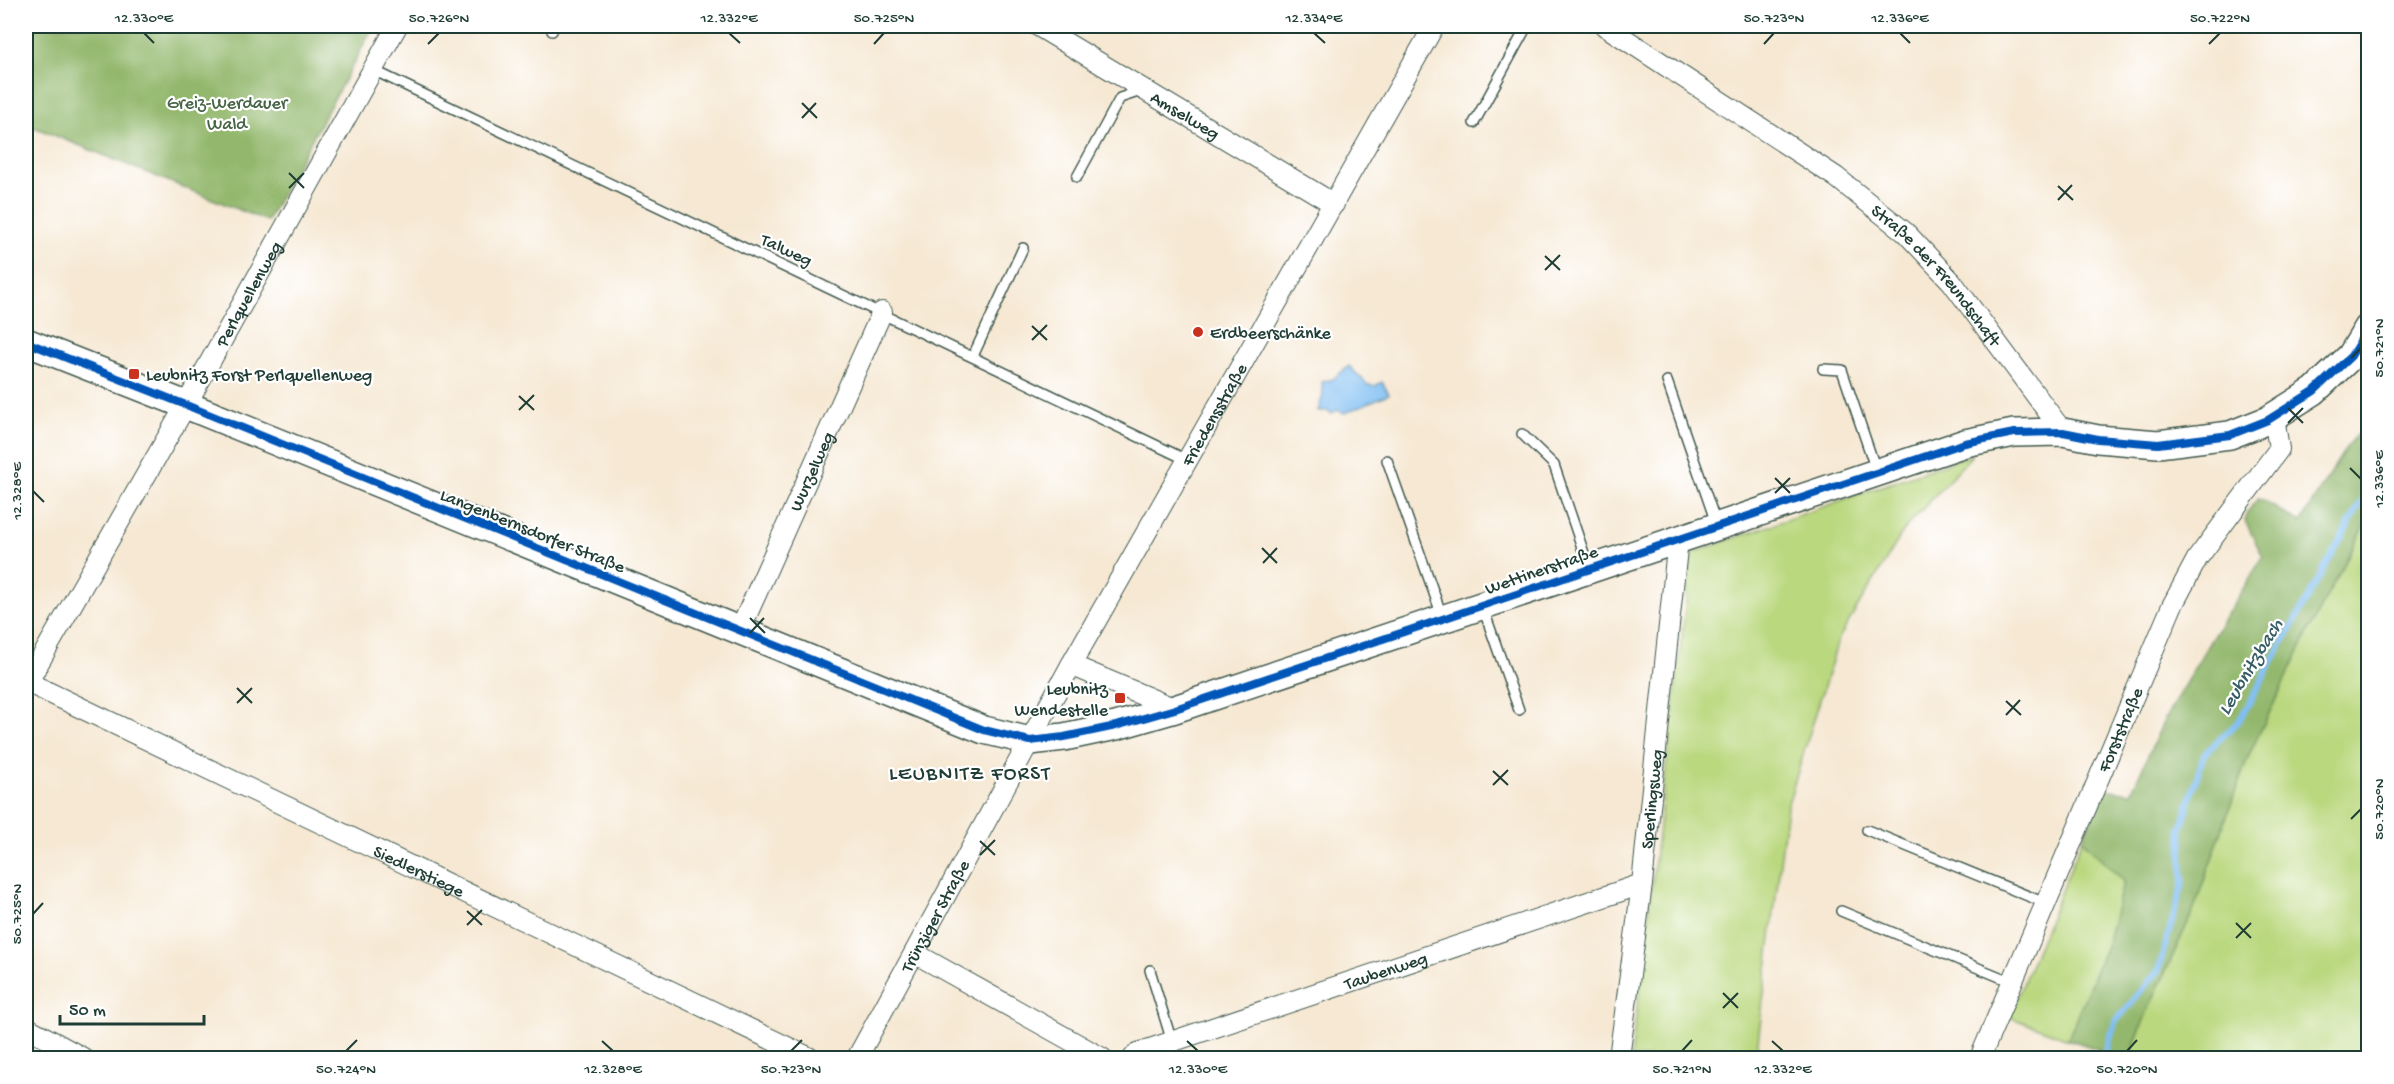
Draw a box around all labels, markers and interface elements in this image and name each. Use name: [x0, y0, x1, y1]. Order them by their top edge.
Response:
text: 12.330°E: [114, 10, 174, 28]
text: 50.726°N: [409, 10, 469, 28]
text: 12.332°E: [699, 10, 758, 28]
text: 50.725°N: [854, 10, 915, 28]
text: 12.334°E: [1285, 10, 1343, 28]
text: 50.723°N: [1744, 10, 1805, 28]
text: 12.336°E: [1870, 10, 1929, 28]
text: 50.722°N: [2190, 10, 2250, 28]
street label: Amselweg: [1146, 88, 1222, 146]
park label: Greiz-Werdauer Wald: [167, 94, 289, 136]
street label: Straße der Freundschaft: [1866, 201, 2005, 353]
street label: Talweg: [756, 230, 815, 272]
street label: Perlquellenweg: [212, 238, 288, 352]
text: 50.721°N: [2371, 318, 2389, 377]
place label: Erdbeerschänke: [1210, 324, 1332, 345]
marker: Erdbeerschänke: [1191, 325, 1205, 339]
street label: Friedensstraße: [1178, 360, 1253, 471]
place label: Leubnitz Forst Perlquellenweg: [146, 366, 372, 387]
marker: Leubnitz Forst Perlquellenweg: [127, 367, 141, 381]
street label: Wurzelweg: [786, 429, 840, 515]
text: 12.336°E: [2371, 450, 2389, 509]
text: 12.328°E: [9, 462, 27, 521]
street label: Langenbernsdorfer Straße: [437, 486, 628, 579]
street label: Wettinerstraße: [1483, 542, 1602, 600]
water label: Leubnitzbach: [2214, 616, 2290, 720]
place label: Leubnitz Wendestelle: [1015, 680, 1109, 722]
street label: Forststraße: [2094, 684, 2149, 777]
marker: Leubnitz Wendestelle: [1113, 691, 1127, 705]
street label: Sperlingsweg: [1638, 749, 1669, 850]
district label: LEUBNITZ FORST: [889, 763, 1051, 788]
text: 50.720°N: [2371, 778, 2389, 840]
street label: Siedlerstiege: [369, 842, 468, 904]
street label: Trünziger Straße: [897, 857, 976, 978]
text: 50.725°N: [9, 883, 27, 944]
street label: Taubenweg: [1341, 949, 1430, 996]
scale bar: [60, 988, 204, 1026]
text: 50 m: [69, 1001, 106, 1022]
text: 50.724°N: [316, 1061, 376, 1079]
text: 12.328°E: [583, 1061, 642, 1079]
text: 50.723°N: [761, 1061, 822, 1079]
text: 12.330°E: [1168, 1061, 1228, 1079]
text: 50.721°N: [1653, 1061, 1712, 1079]
text: 12.332°E: [1753, 1061, 1812, 1079]
text: 50.720°N: [2096, 1061, 2158, 1079]

